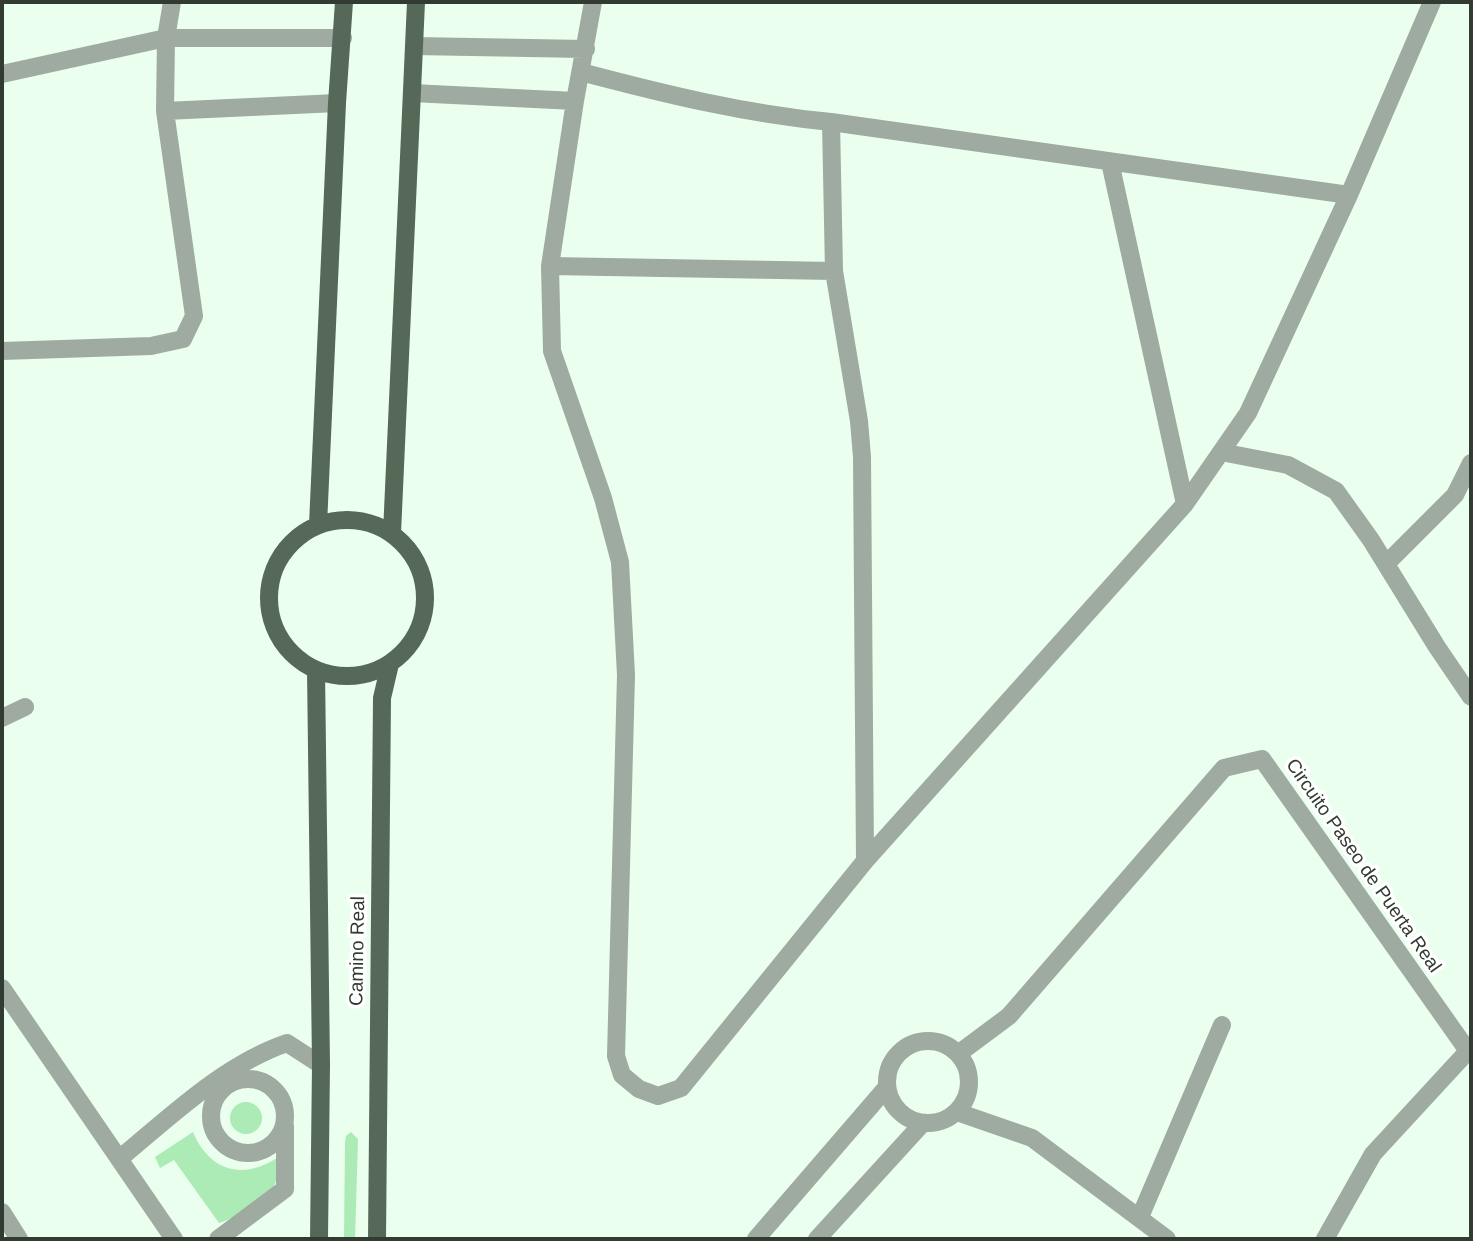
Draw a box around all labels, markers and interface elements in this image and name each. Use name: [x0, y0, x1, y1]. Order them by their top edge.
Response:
street label: Circuito Paseo de Puerta Real: [1280, 755, 1446, 977]
street label: Camino Real: [346, 896, 370, 1006]

